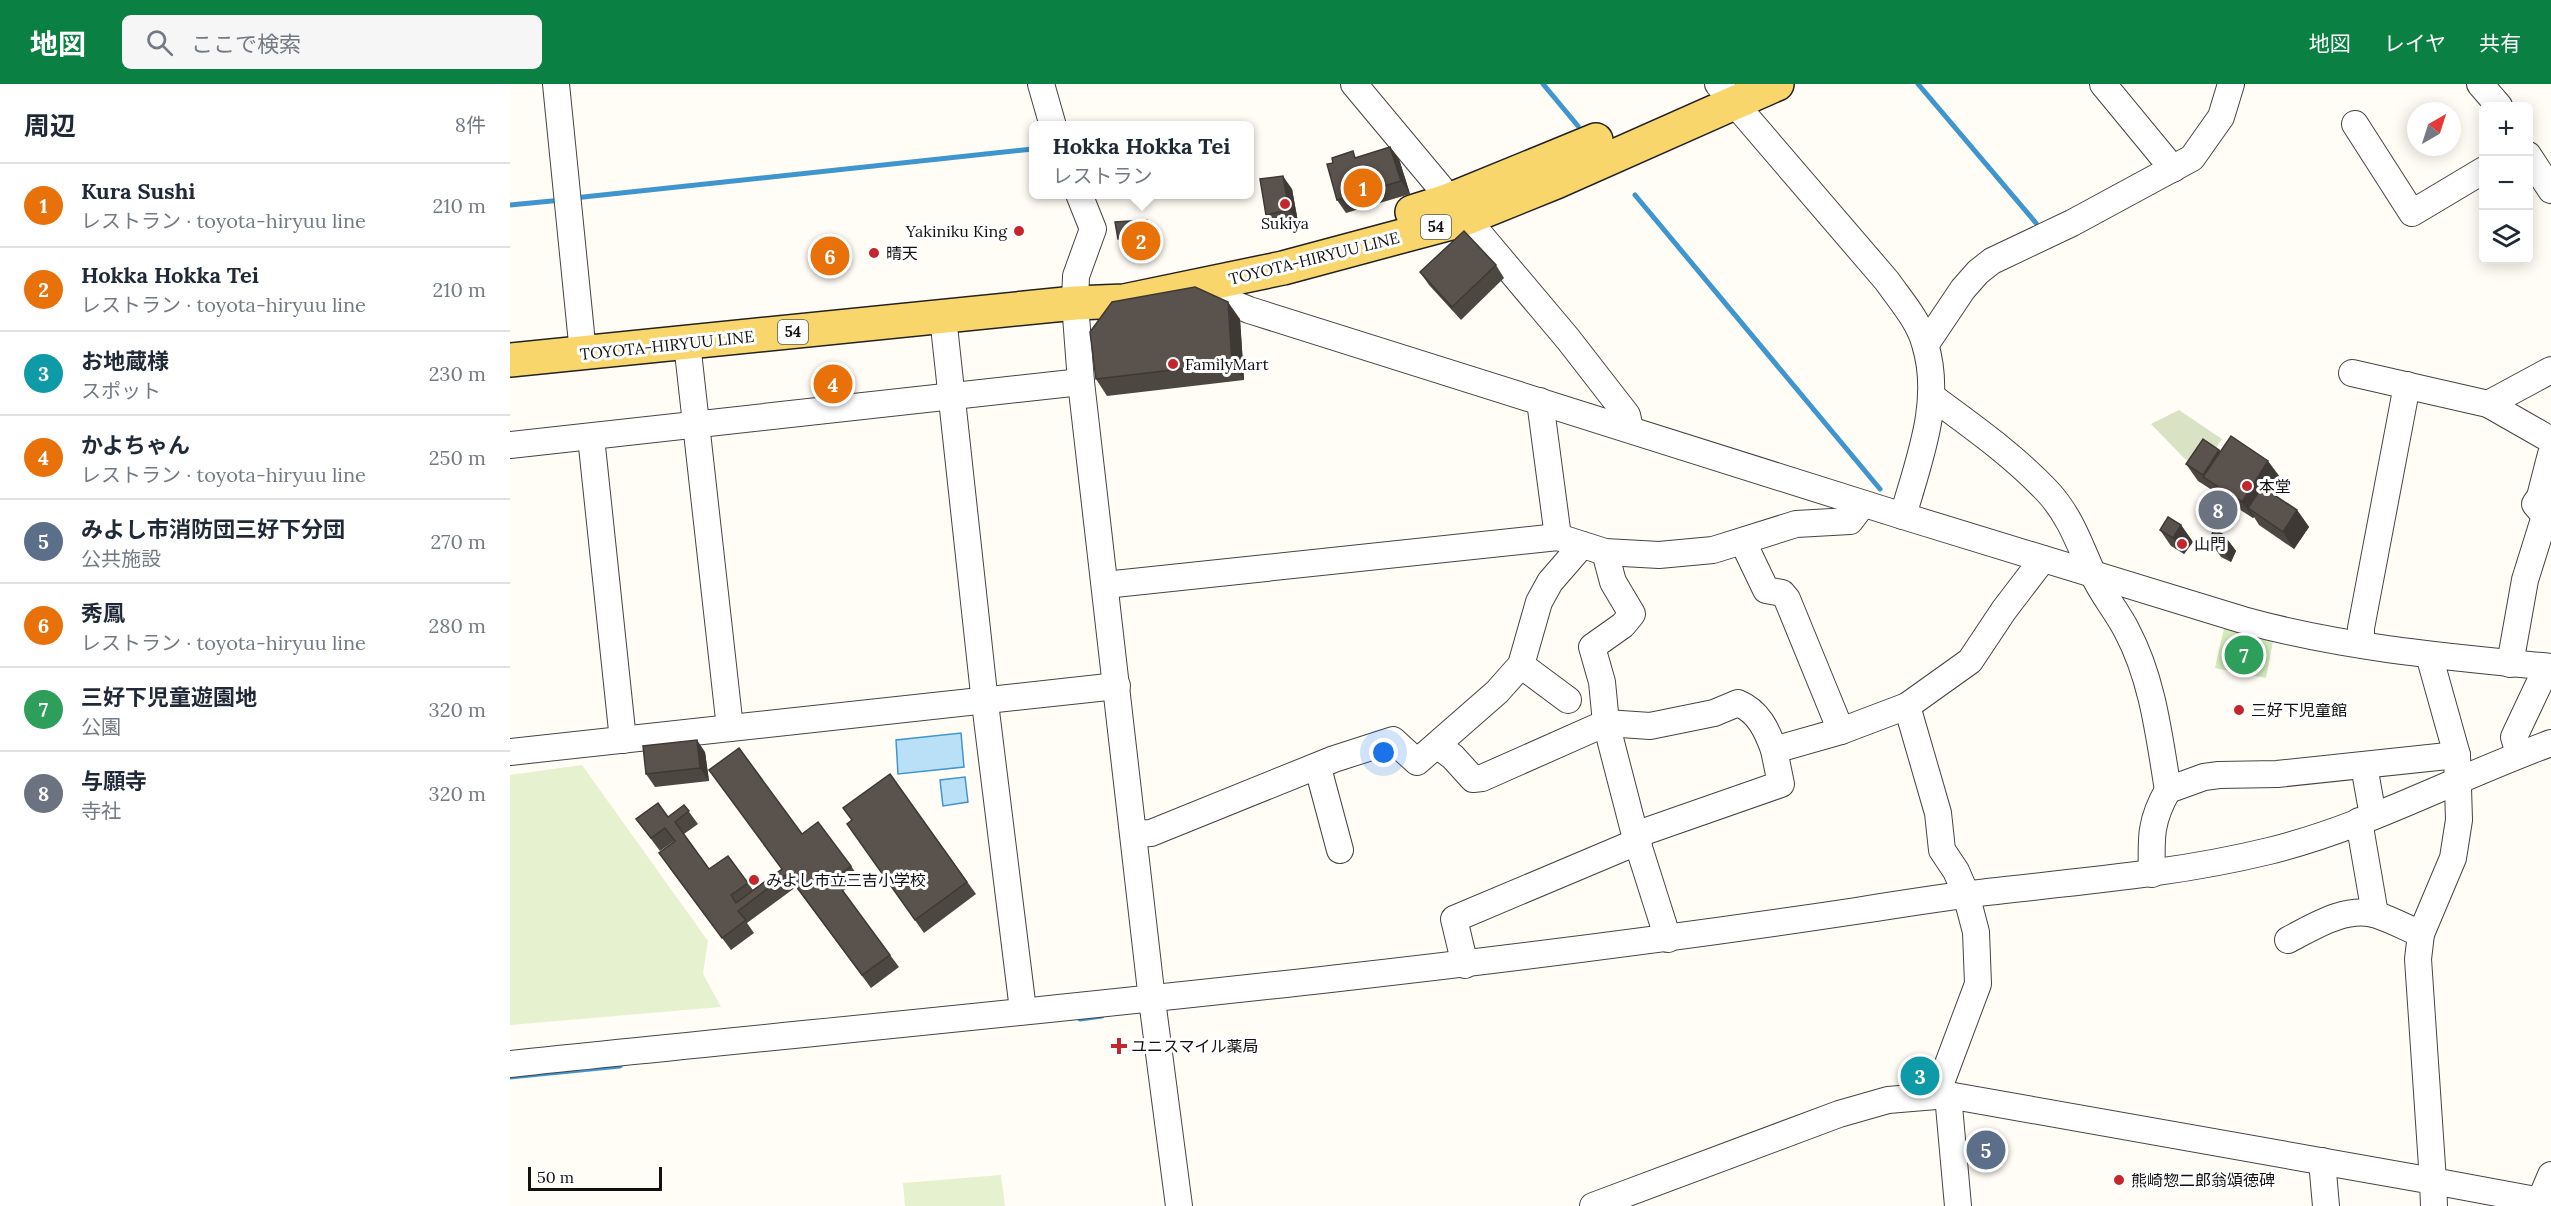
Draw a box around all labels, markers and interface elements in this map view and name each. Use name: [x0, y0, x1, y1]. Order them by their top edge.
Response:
search box: [122, 15, 542, 69]
text: 地図: [30, 26, 86, 62]
icon: search: [143, 26, 176, 59]
text: ここで検索: [191, 30, 301, 58]
text: 地図: [2309, 30, 2351, 57]
text: レイヤ: [2384, 30, 2446, 57]
text: 共有: [2479, 30, 2521, 57]
north arrow: [2407, 102, 2461, 156]
map controls: [2479, 102, 2533, 264]
button: +: [2479, 102, 2533, 156]
text: 周辺: [24, 109, 76, 142]
text: 8件: [455, 112, 486, 137]
popup: [1029, 121, 1254, 199]
text: Hokka Hokka Tei: [1052, 132, 1231, 160]
button: −: [2479, 156, 2533, 210]
text: レストラン: [1052, 163, 1152, 188]
pin: 1: [1344, 166, 1382, 210]
text: Kura Sushi: [81, 177, 196, 205]
text: 1: [39, 193, 48, 218]
text: 210 m: [432, 193, 486, 218]
marker: Sukiya: [1278, 197, 1292, 211]
text: レストラン · toyota-hiryuu line: [81, 208, 366, 233]
button: layers: [2479, 210, 2533, 264]
place label: Sukiya: [1261, 213, 1309, 233]
road number: 54: [1421, 215, 1451, 239]
pin: 2: [1122, 218, 1160, 264]
place label: Yakiniku King: [905, 221, 1008, 241]
marker: Yakiniku King: [1012, 224, 1026, 238]
street label: TOYOTA-HIRYUU LINE: [1227, 227, 1401, 289]
pin: 6: [810, 234, 850, 279]
place label: 晴天: [886, 243, 918, 263]
marker: 晴天: [867, 246, 881, 260]
text: Hokka Hokka Tei: [81, 261, 259, 289]
text: 2: [38, 277, 49, 302]
text: 210 m: [432, 277, 486, 302]
text: レストラン · toyota-hiryuu line: [81, 292, 366, 317]
road number: 54: [778, 320, 808, 344]
street label: TOYOTA-HIRYUU LINE: [579, 326, 755, 364]
text: お地蔵様: [81, 347, 169, 375]
place label: FamilyMart: [1185, 354, 1270, 374]
marker: FamilyMart: [1166, 357, 1180, 371]
text: 3: [38, 361, 49, 386]
text: 230 m: [429, 361, 486, 386]
pin: 4: [814, 362, 852, 406]
text: スポット: [81, 378, 161, 403]
text: かよちゃん: [81, 431, 190, 459]
text: 4: [38, 445, 49, 470]
text: 250 m: [429, 445, 486, 470]
text: レストラン · toyota-hiryuu line: [81, 462, 366, 487]
place label: 本堂: [2259, 476, 2291, 496]
marker: 本堂: [2240, 479, 2254, 493]
pin: 8: [2198, 488, 2238, 532]
text: みよし市消防団三好下分団: [81, 515, 345, 543]
text: 5: [38, 529, 49, 554]
text: 270 m: [430, 529, 486, 554]
place label: 山門: [2194, 534, 2226, 554]
marker: 山門: [2175, 537, 2189, 551]
text: 公共施設: [81, 546, 161, 571]
text: 秀鳳: [81, 599, 125, 627]
text: 6: [38, 613, 49, 638]
text: 280 m: [428, 613, 486, 638]
text: レストラン · toyota-hiryuu line: [81, 630, 366, 655]
pin: 7: [2224, 632, 2264, 678]
text: 三好下児童遊園地: [81, 683, 257, 711]
text: 7: [39, 697, 48, 722]
text: 320 m: [429, 697, 486, 722]
place label: 三好下児童館: [2251, 700, 2347, 720]
marker: 三好下児童館: [2232, 703, 2246, 717]
text: 公園: [81, 714, 121, 739]
your location: [1369, 738, 1398, 767]
text: 与願寺: [81, 767, 147, 795]
text: 8: [38, 781, 49, 806]
text: 320 m: [429, 781, 486, 806]
text: 寺社: [81, 798, 121, 823]
place label: みよし市立三吉小学校: [766, 870, 926, 890]
marker: みよし市立三吉小学校: [747, 873, 761, 887]
place label: ユニスマイル薬局: [1131, 1036, 1259, 1056]
marker: ユニスマイル薬局: [1112, 1039, 1126, 1053]
pin: 3: [1900, 1054, 1940, 1098]
pin: 5: [1966, 1128, 2006, 1172]
scale bar: [528, 1164, 662, 1192]
text: 50 m: [537, 1167, 574, 1187]
place label: 熊崎惣二郎翁頌徳碑: [2131, 1170, 2275, 1190]
marker: 熊崎惣二郎翁頌徳碑: [2112, 1173, 2126, 1187]

